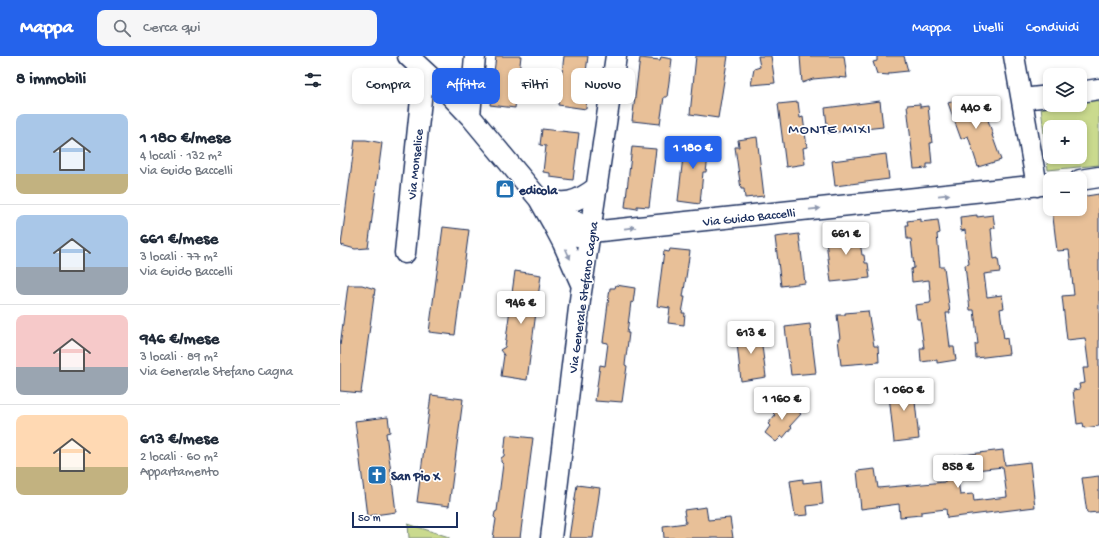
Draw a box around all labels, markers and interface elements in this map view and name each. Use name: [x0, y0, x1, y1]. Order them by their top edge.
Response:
search box: [97, 10, 377, 46]
text: Mappa: [20, 17, 73, 40]
icon: search: [111, 17, 133, 39]
text: Cerca qui: [143, 19, 200, 37]
text: Mappa: [912, 20, 951, 37]
text: Livelli: [973, 20, 1004, 37]
text: Condividi: [1026, 20, 1079, 37]
chip: Compra: [352, 68, 424, 104]
chip: Affitta: [432, 68, 500, 104]
chip: Filtri: [508, 68, 563, 104]
chip: Nuovo: [571, 68, 635, 104]
map controls: [1043, 68, 1087, 216]
button: layers: [1043, 68, 1087, 112]
icon: filters: [302, 69, 324, 91]
text: 8 immobili: [16, 70, 86, 90]
pin: 440 €: [948, 96, 1004, 130]
text: 440 €: [961, 101, 991, 116]
button: +: [1043, 120, 1087, 164]
district label: MONTE MIXI: [788, 121, 872, 139]
street label: Via Monselice: [405, 128, 428, 201]
text: 1 180 €/mese: [140, 129, 231, 149]
icon: home: [48, 130, 96, 178]
pin: 1 180 €: [656, 136, 730, 170]
text: 1 180 €: [674, 141, 712, 156]
text: 4 locali · 132 m²: [140, 149, 222, 164]
text: Via Guido Baccelli: [140, 164, 233, 179]
button: −: [1043, 172, 1087, 216]
shop icon: edicola: [494, 178, 516, 200]
place label: edicola: [518, 184, 558, 199]
one-way arrow: [938, 192, 950, 199]
street label: Via Guido Baccelli: [701, 206, 796, 231]
one-way arrow: [809, 206, 821, 212]
street label: Via Generale Stefano Cagna: [566, 220, 603, 375]
pin: 661 €: [818, 222, 874, 256]
one-way arrow: [624, 225, 636, 231]
text: 661 €: [831, 227, 861, 242]
text: 661 €/mese: [140, 230, 218, 250]
icon: home: [48, 231, 96, 279]
one-way arrow: [565, 248, 571, 259]
text: 3 locali · 77 m²: [140, 250, 218, 265]
text: Via Guido Baccelli: [140, 265, 233, 280]
pin: 946 €: [493, 291, 549, 325]
text: 946 €: [506, 296, 536, 311]
pin: 613 €: [723, 321, 779, 355]
text: 613 €: [736, 326, 766, 341]
text: 946 €/mese: [140, 330, 219, 350]
icon: home: [48, 331, 96, 379]
text: 3 locali · 89 m²: [140, 350, 218, 365]
text: Via Generale Stefano Cagna: [140, 365, 293, 380]
pin: 1 060 €: [867, 378, 941, 412]
text: 1 060 €: [884, 383, 924, 398]
pin: 1 160 €: [745, 387, 819, 421]
text: 1 160 €: [763, 392, 801, 407]
text: 613 €/mese: [140, 430, 218, 450]
icon: home: [48, 431, 96, 479]
text: 2 locali · 60 m²: [140, 450, 218, 465]
pin: 858 €: [930, 455, 986, 489]
text: 858 €: [942, 460, 974, 475]
church icon: San Pio X: [366, 464, 388, 486]
text: Appartamento: [140, 465, 219, 480]
place label: San Pio X: [391, 470, 441, 485]
scale bar: [352, 510, 458, 529]
text: 50 m: [358, 513, 380, 525]

